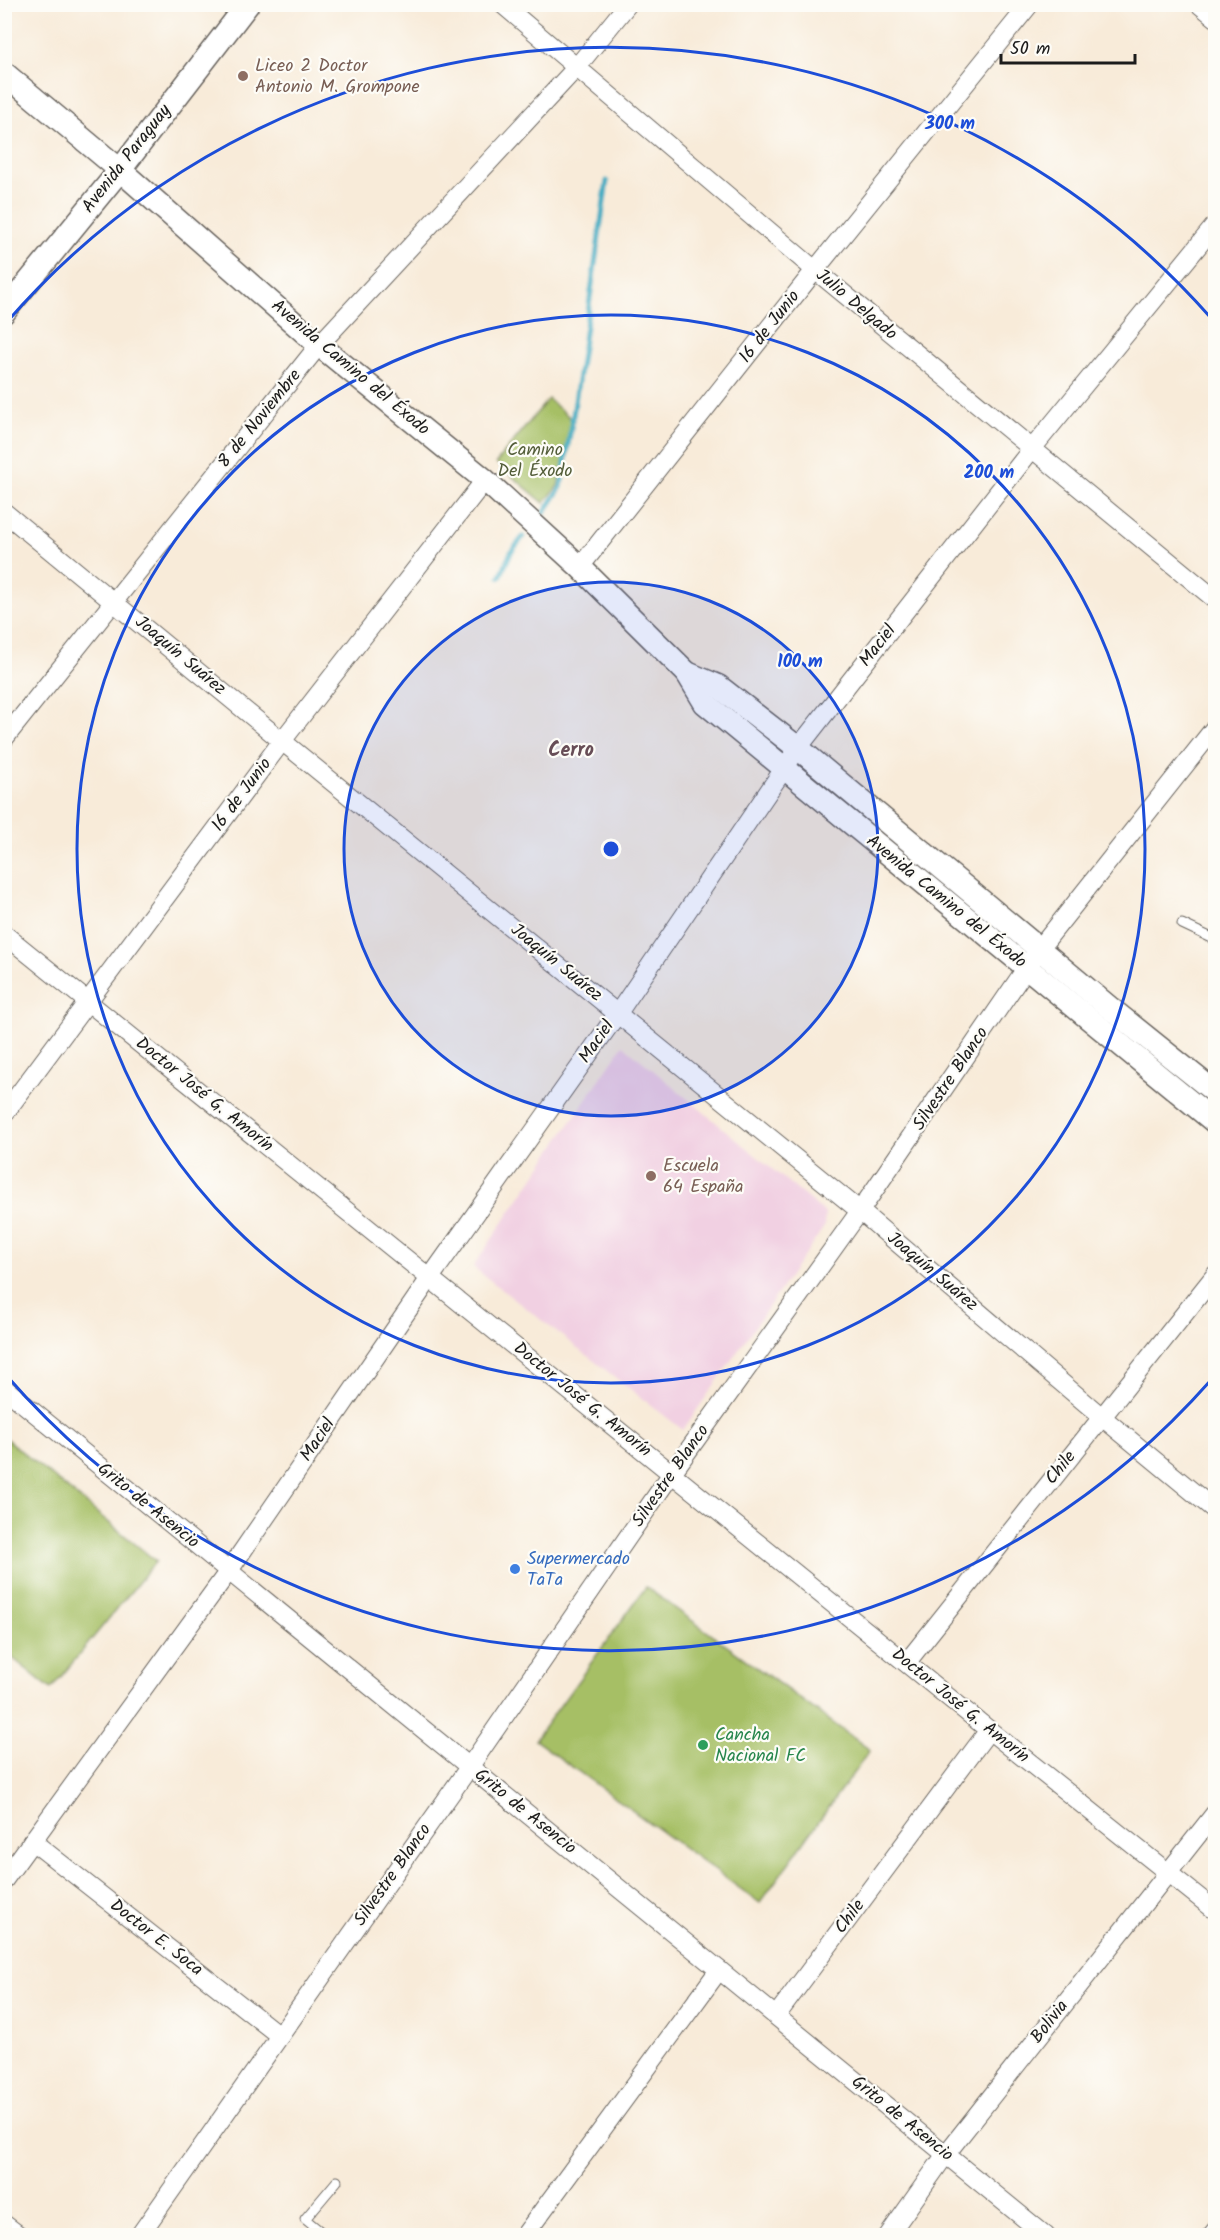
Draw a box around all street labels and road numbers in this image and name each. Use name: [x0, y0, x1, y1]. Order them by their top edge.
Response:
street label: Avenida Paraguay: [75, 98, 179, 220]
street label: Julio Delgado: [809, 262, 903, 348]
street label: 16 de Junio: [732, 284, 808, 370]
street label: Avenida Camino del Éxodo: [264, 293, 436, 443]
street label: 8 de Noviembre: [211, 363, 309, 475]
street label: Joaquín Suárez: [128, 609, 232, 703]
street label: Maciel: [852, 618, 904, 674]
street label: 16 de Junio: [204, 752, 280, 838]
street label: Avenida Camino del Éxodo: [859, 828, 1033, 976]
street label: Joaquín Suárez: [503, 916, 609, 1010]
street label: Maciel: [572, 1014, 623, 1070]
street label: Silvestre Blanco: [905, 1021, 997, 1137]
street label: Doctor José G. Amorín: [128, 1030, 280, 1160]
street label: Joaquín Suárez: [880, 1225, 984, 1319]
street label: Doctor José G. Amorín: [506, 1335, 658, 1465]
street label: Maciel: [293, 1412, 344, 1468]
street label: Silvestre Blanco: [625, 1419, 717, 1533]
street label: Chile: [1038, 1444, 1084, 1492]
street label: Grito de Asencio: [90, 1456, 206, 1556]
street label: Doctor José G. Amorín: [884, 1641, 1036, 1771]
street label: Grito de Asencio: [467, 1762, 583, 1862]
street label: Silvestre Blanco: [347, 1818, 439, 1932]
street label: Doctor E. Soca: [103, 1892, 209, 1984]
street label: Chile: [827, 1893, 873, 1941]
street label: Bolivia: [1024, 1994, 1076, 2050]
street label: Grito de Asencio: [844, 2069, 960, 2169]

